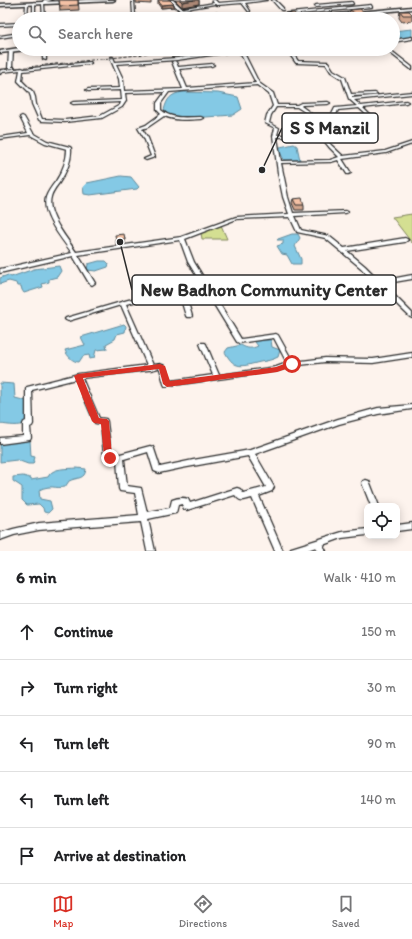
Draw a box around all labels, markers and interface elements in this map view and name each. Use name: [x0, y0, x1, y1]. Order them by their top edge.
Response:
search box: [12, 12, 400, 56]
icon: search: [26, 23, 48, 45]
text: Search here: [58, 25, 133, 43]
callout: S S Manzil: [282, 113, 378, 143]
text: S S Manzil: [290, 117, 371, 139]
callout: New Badhon Community Center: [132, 275, 396, 305]
text: New Badhon Community Center: [141, 279, 388, 301]
route start: [283, 355, 301, 373]
route end: [101, 449, 119, 467]
map controls: [364, 503, 400, 539]
button: locate: [364, 503, 400, 539]
text: 6 min: [16, 567, 57, 587]
text: Walk · 410 m: [324, 570, 396, 585]
icon: ahead: [16, 621, 38, 643]
text: Continue: [54, 623, 113, 641]
text: 150 m: [361, 624, 396, 639]
icon: right: [16, 677, 38, 699]
text: Turn right: [54, 679, 118, 697]
text: 30 m: [367, 680, 396, 695]
icon: left: [16, 733, 38, 755]
text: Turn left: [54, 735, 109, 753]
text: 90 m: [367, 736, 396, 751]
icon: left: [16, 789, 38, 811]
text: Turn left: [54, 791, 109, 809]
text: 140 m: [360, 792, 396, 807]
icon: arrive: [16, 845, 38, 867]
text: Arrive at destination: [54, 847, 186, 865]
tab: Map: [52, 893, 74, 930]
tab: Directions: [179, 893, 227, 930]
tab: Saved: [332, 893, 360, 930]

